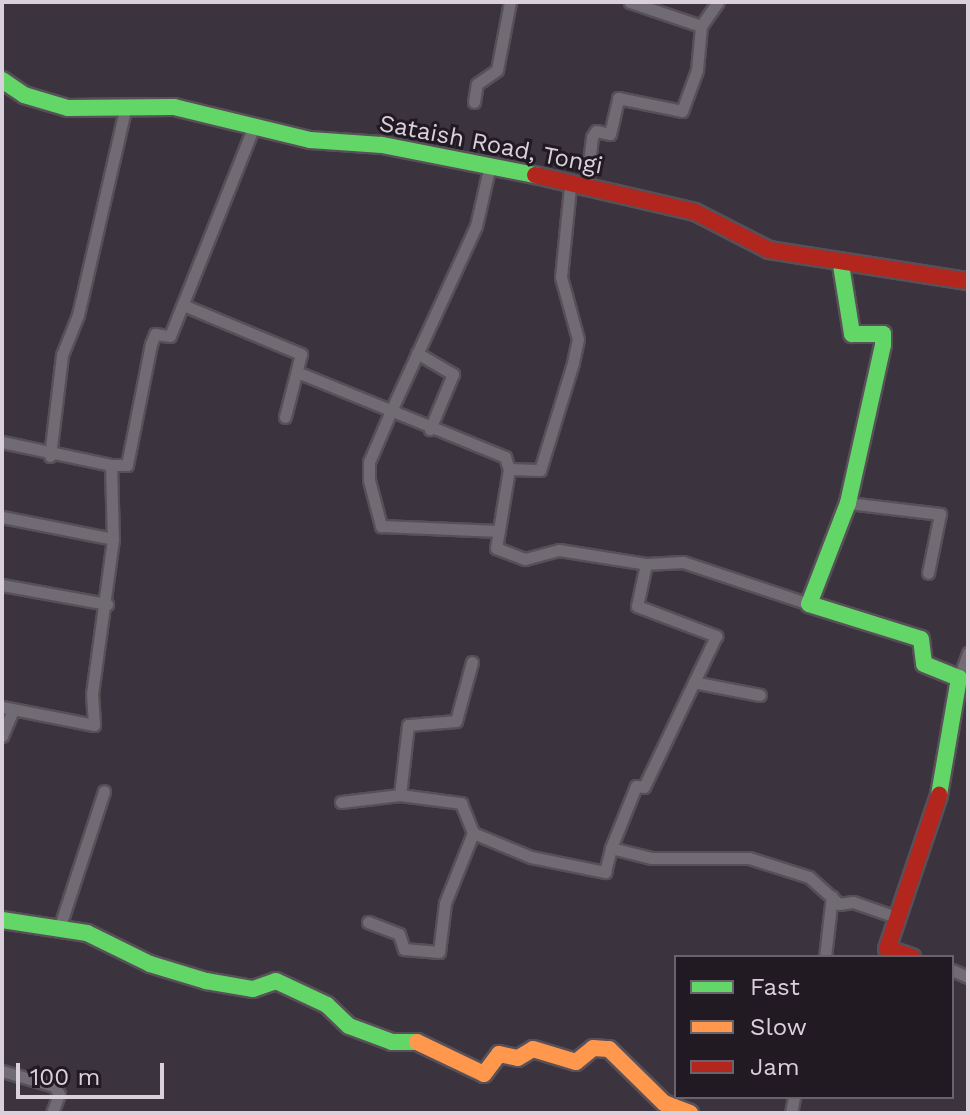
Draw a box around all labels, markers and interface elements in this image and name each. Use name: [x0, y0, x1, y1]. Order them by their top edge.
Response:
street label: Sataish Road, Tongi: [377, 109, 605, 181]
legend: [674, 955, 954, 1099]
text: Fast: [750, 973, 800, 1001]
text: Slow: [750, 1013, 807, 1041]
scale bar: [20, 1047, 168, 1097]
text: Jam: [750, 1053, 800, 1081]
text: 100 m: [30, 1063, 100, 1091]

